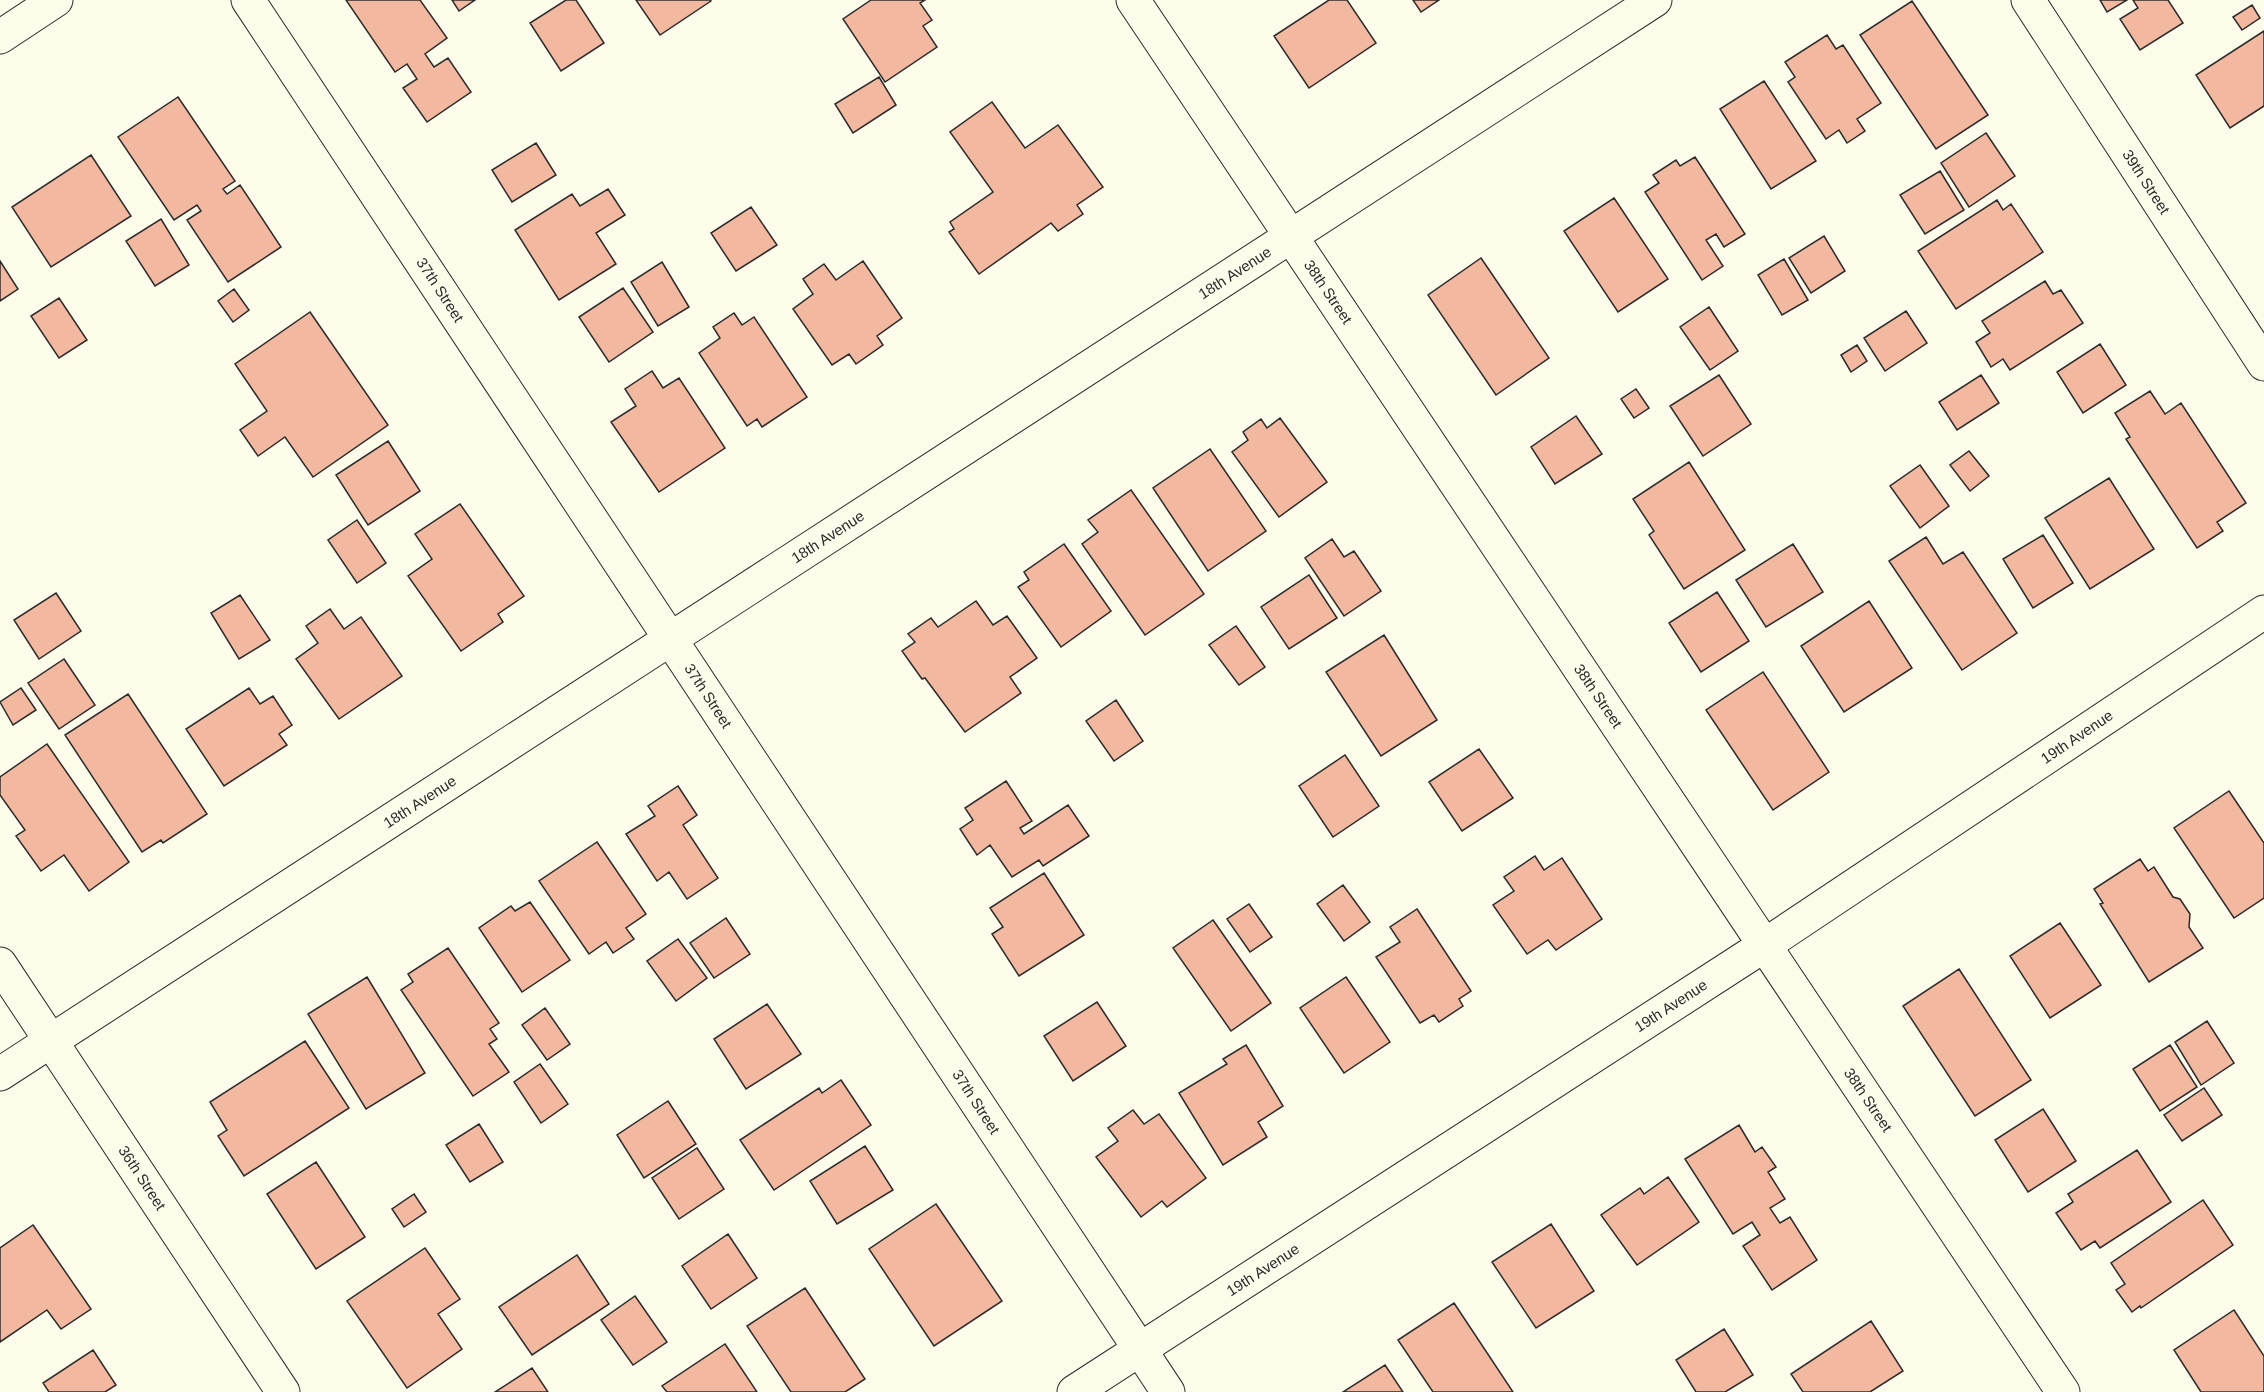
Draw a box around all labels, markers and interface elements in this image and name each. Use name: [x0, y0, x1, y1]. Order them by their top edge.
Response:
street label: 39th Street: [2119, 146, 2174, 218]
street label: 18th Avenue: [1195, 243, 1274, 302]
street label: 37th Street: [413, 254, 468, 326]
street label: 38th Street: [1301, 257, 1356, 328]
street label: 18th Avenue: [788, 507, 867, 566]
street label: 37th Street: [681, 660, 736, 732]
street label: 38th Street: [1571, 661, 1626, 732]
street label: 19th Avenue: [2038, 706, 2116, 767]
street label: 18th Avenue: [380, 772, 459, 831]
street label: 19th Avenue: [1631, 976, 1710, 1035]
street label: 38th Street: [1841, 1065, 1896, 1136]
street label: 37th Street: [949, 1066, 1004, 1138]
street label: 36th Street: [115, 1142, 170, 1214]
street label: 19th Avenue: [1223, 1240, 1302, 1299]

